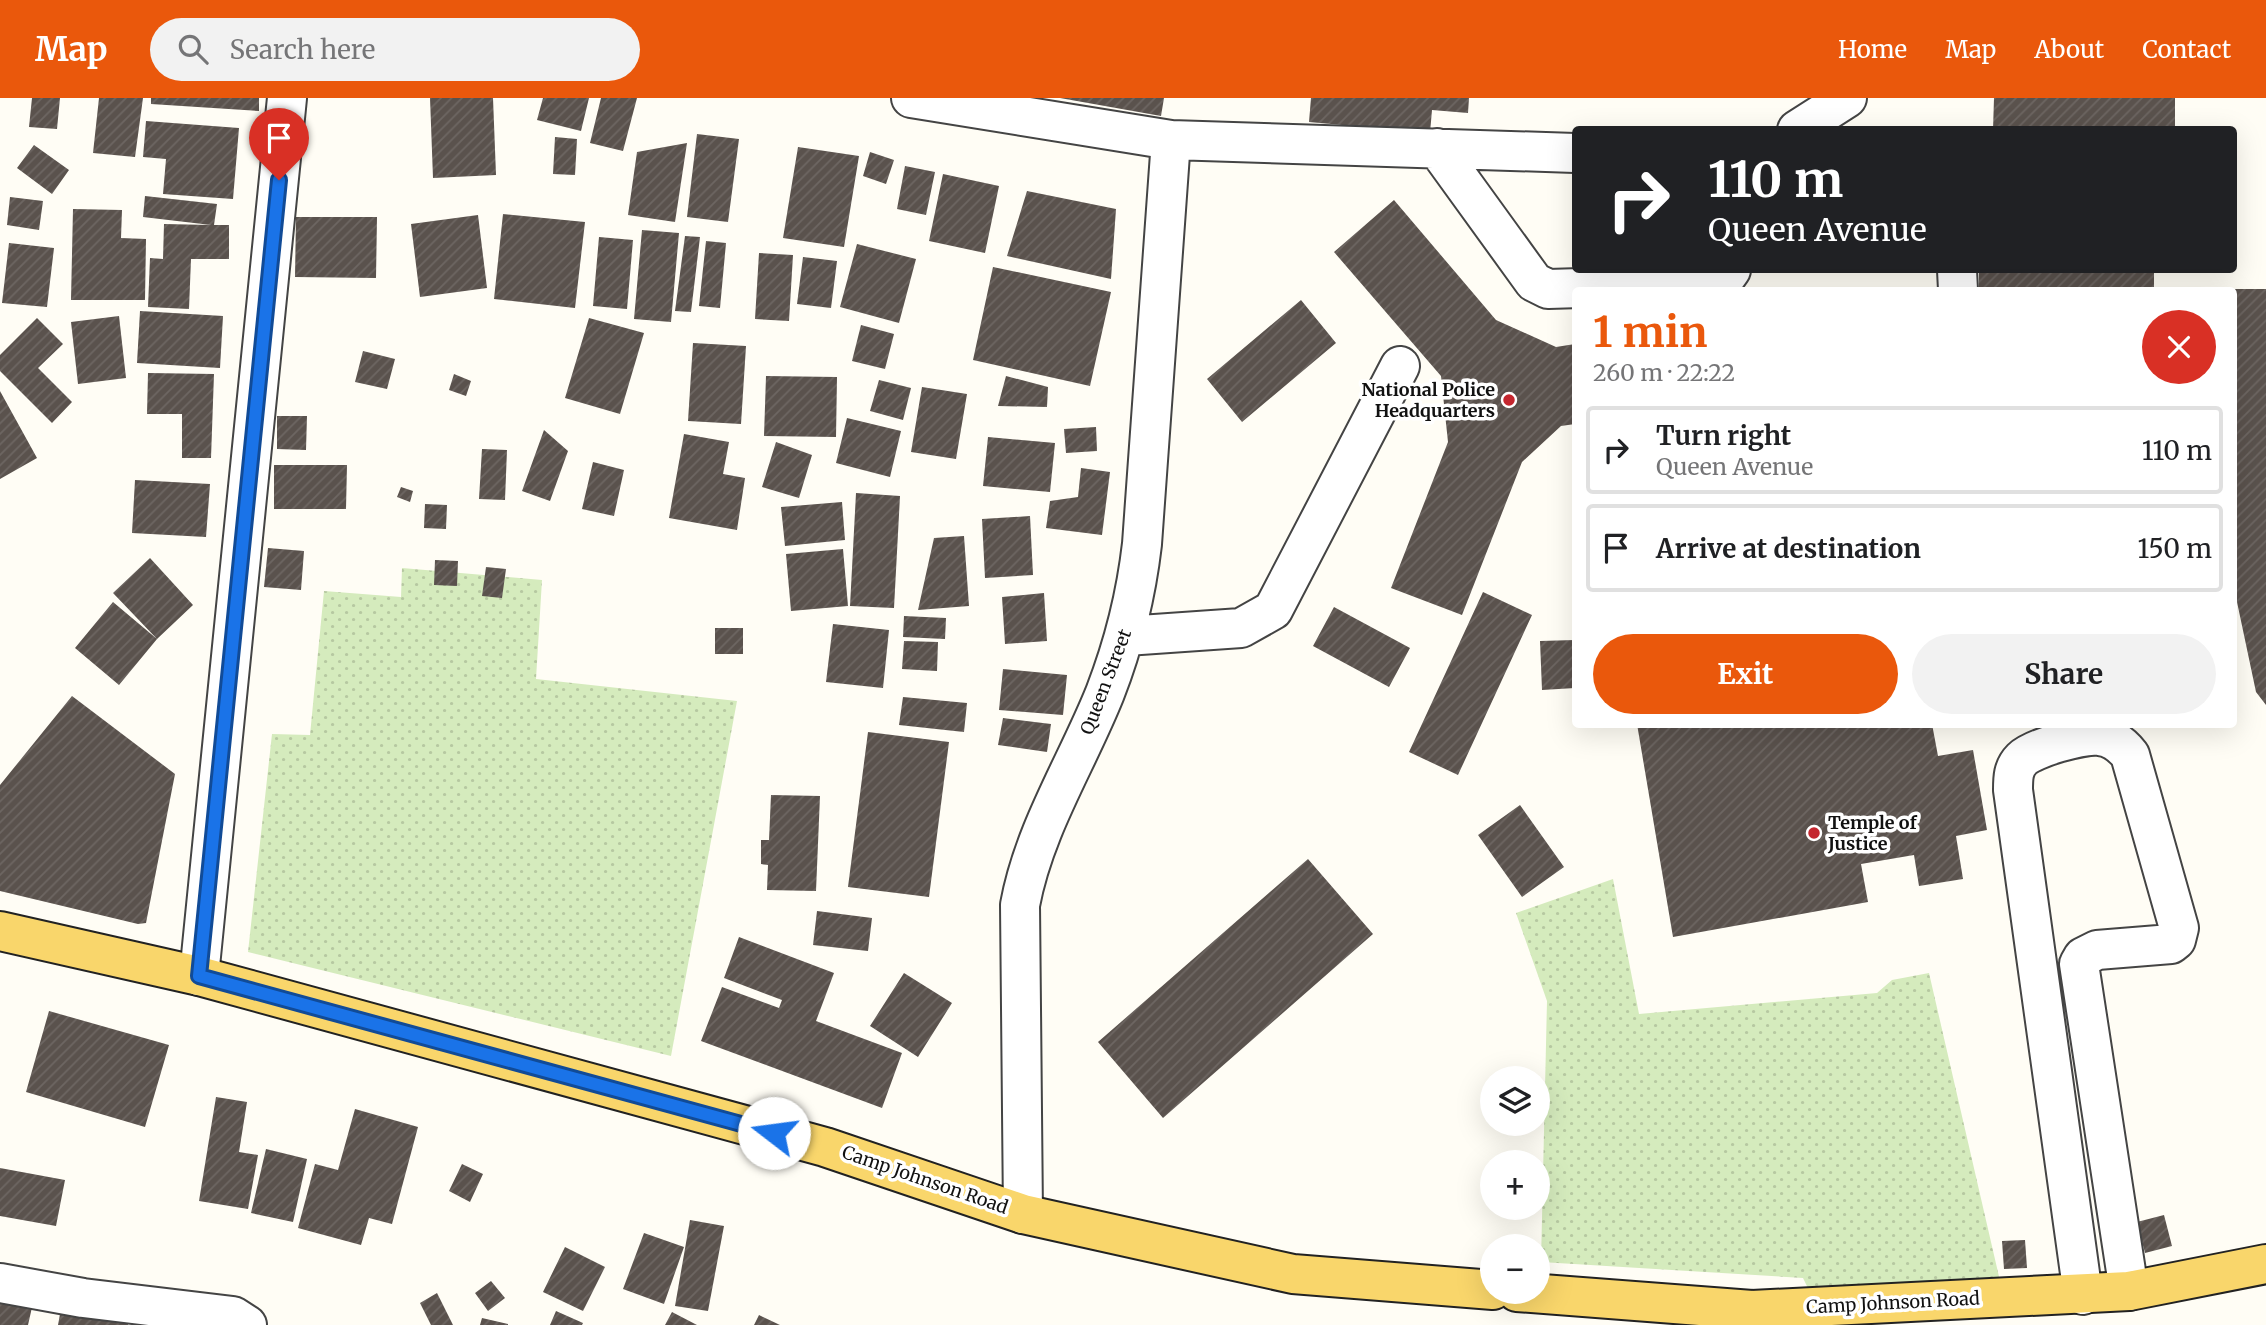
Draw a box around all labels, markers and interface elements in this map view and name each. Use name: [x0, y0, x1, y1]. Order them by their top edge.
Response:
search box: [150, 18, 640, 81]
text: Map: [35, 29, 108, 70]
icon: search: [174, 30, 212, 68]
text: Search here: [230, 33, 375, 66]
text: Home: [1838, 34, 1907, 65]
text: Map: [1945, 34, 1996, 65]
text: About: [2034, 34, 2104, 65]
text: Contact: [2142, 34, 2231, 65]
pin: [249, 108, 309, 180]
icon: arrive: [260, 119, 298, 157]
text: 110 m: [1708, 149, 1843, 210]
icon: right: [1593, 154, 1684, 245]
text: Queen Avenue: [1708, 210, 1927, 250]
text: 1 min: [1593, 306, 1707, 358]
button: close: [2142, 310, 2216, 384]
text: 260 m · 22:22: [1593, 358, 1735, 387]
place label: National Police Headquarters: [1362, 378, 1495, 422]
marker: National Police Headquarters: [1501, 392, 1517, 408]
text: Turn right: [1656, 419, 1791, 452]
icon: right: [1597, 431, 1635, 469]
text: 110 m: [2142, 434, 2212, 467]
text: Queen Avenue: [1656, 452, 1813, 481]
icon: arrive: [1597, 529, 1635, 567]
text: Arrive at destination: [1656, 532, 1921, 565]
text: 150 m: [2138, 532, 2212, 565]
street label: Queen Street: [1075, 626, 1136, 738]
button: Exit: [1593, 634, 1898, 714]
button: Share: [1912, 634, 2216, 714]
place label: Temple of Justice: [1827, 811, 1917, 855]
marker: Temple of Justice: [1806, 825, 1822, 841]
map controls: [1480, 1066, 1550, 1304]
button: layers: [1480, 1066, 1550, 1136]
position arrow: [737, 1096, 811, 1170]
street label: Camp Johnson Road: [839, 1140, 1011, 1219]
button: +: [1480, 1150, 1550, 1220]
button: −: [1480, 1234, 1550, 1304]
street label: Camp Johnson Road: [1806, 1286, 1981, 1319]

